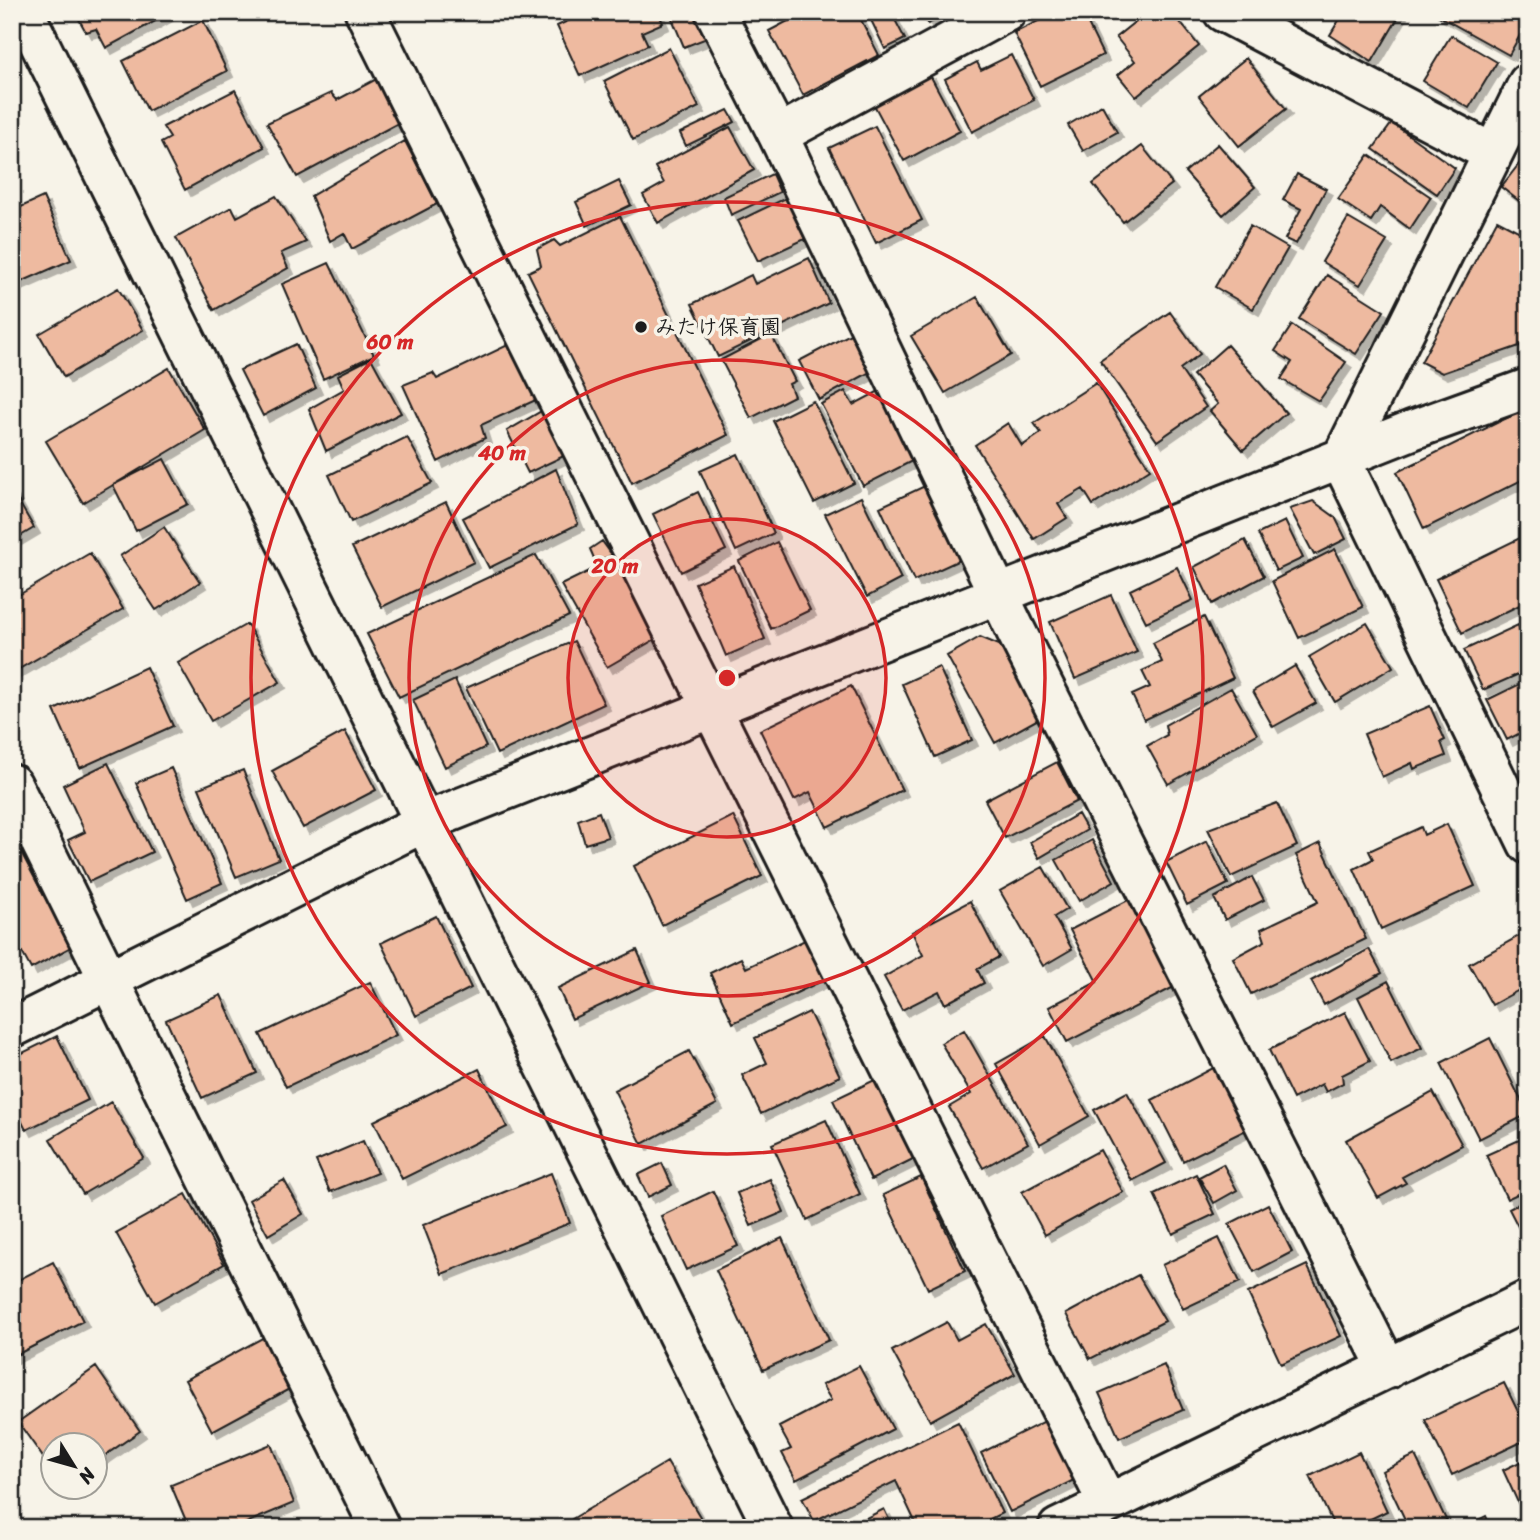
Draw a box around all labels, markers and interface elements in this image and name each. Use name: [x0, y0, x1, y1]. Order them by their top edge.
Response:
place label: みたけ保育園: [655, 308, 781, 346]
marker: みたけ保育園: [633, 319, 649, 335]
text: 60 m: [366, 323, 414, 361]
text: 40 m: [477, 434, 527, 472]
text: 20 m: [591, 547, 639, 585]
centre of rings: [715, 666, 739, 690]
north arrow: [38, 1432, 108, 1502]
text: N: [70, 1460, 105, 1492]

